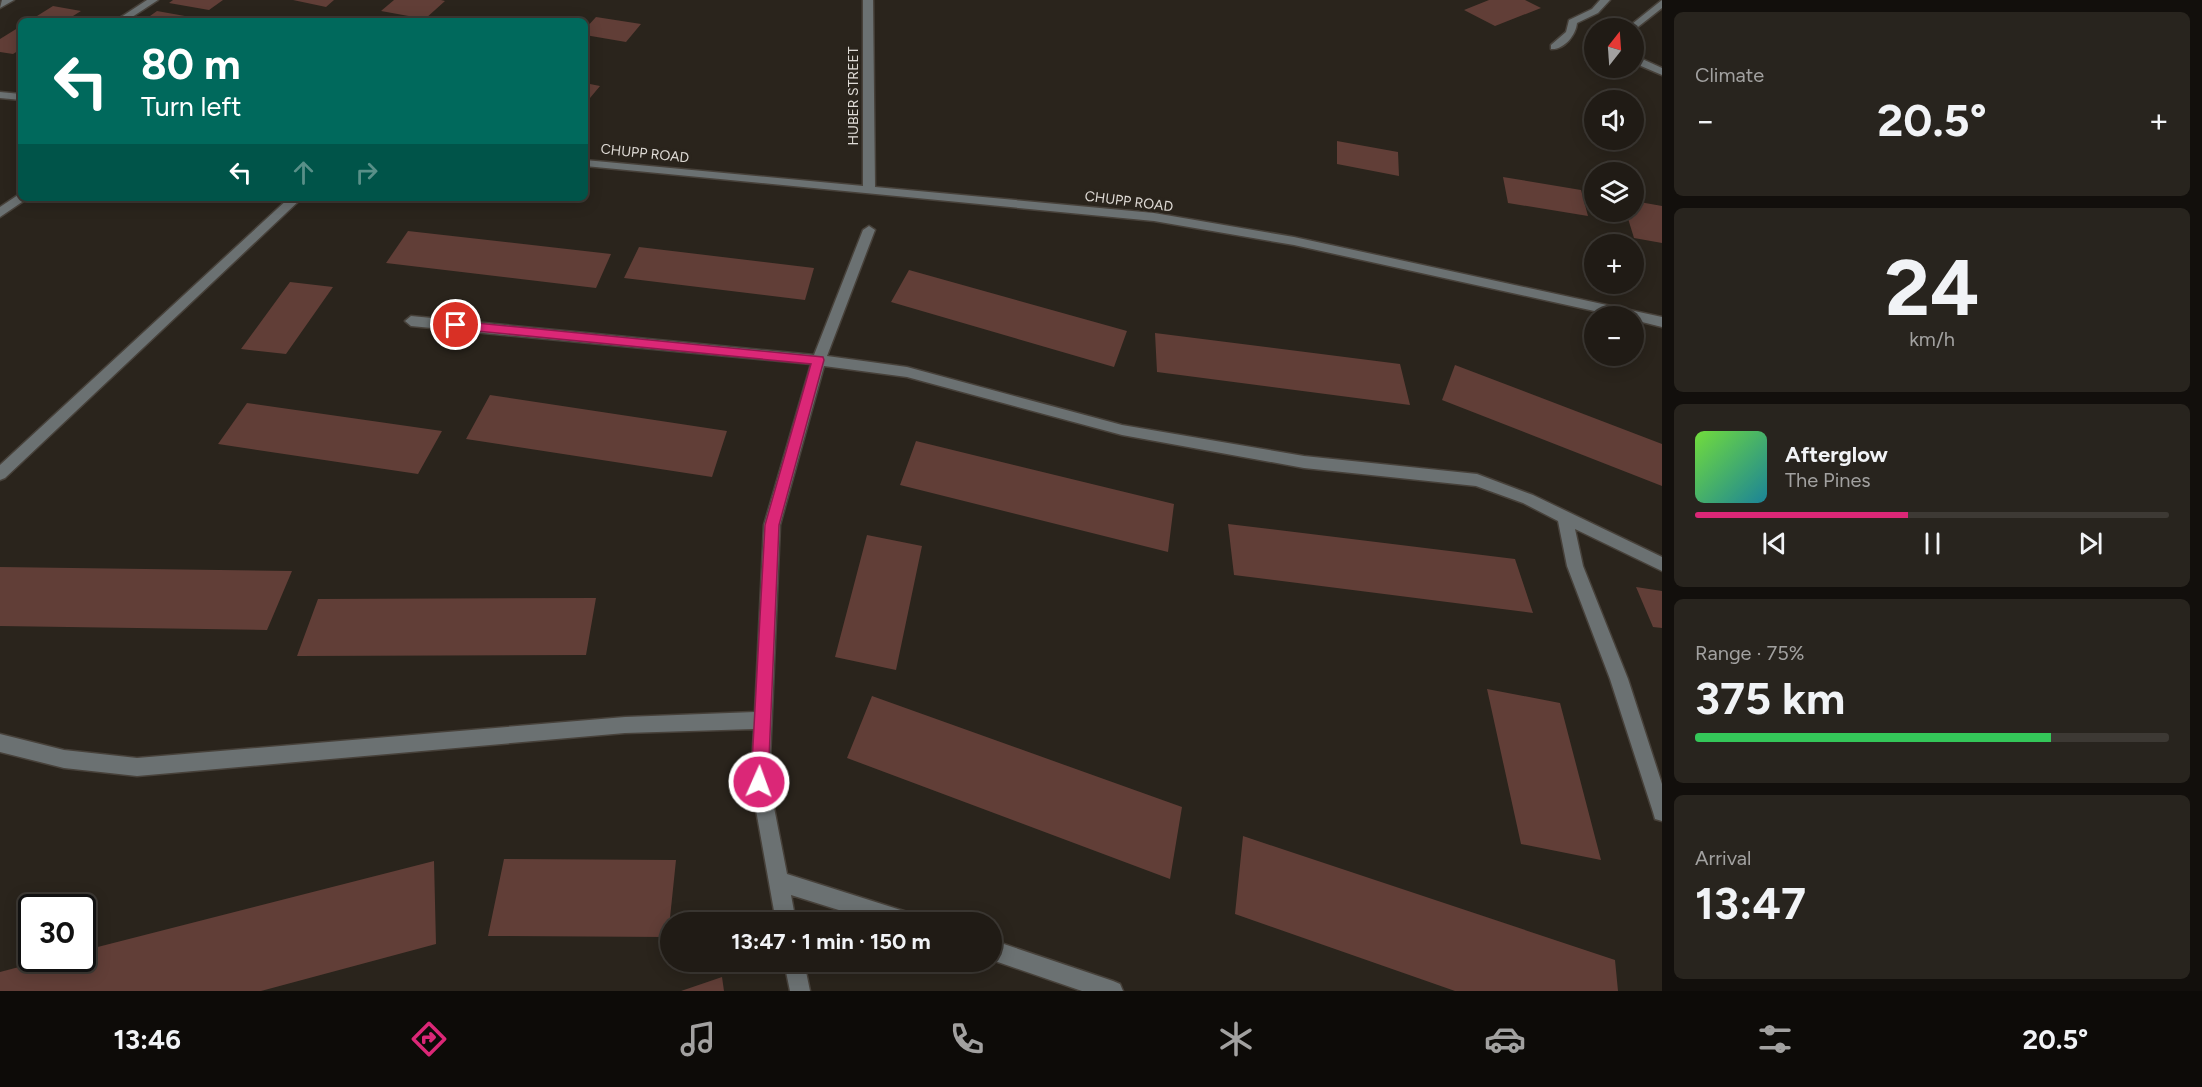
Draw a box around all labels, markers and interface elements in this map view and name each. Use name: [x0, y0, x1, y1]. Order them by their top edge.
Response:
north arrow: [1584, 18, 1644, 78]
map controls: [1584, 18, 1644, 366]
text: 80 m: [141, 39, 241, 90]
icon: left: [42, 42, 120, 120]
street label: HUBER STREET: [845, 46, 862, 145]
text: Climate: [1695, 63, 1764, 87]
text: Turn left: [141, 90, 241, 123]
button: sound: [1584, 90, 1644, 150]
text: 20.5°: [1877, 93, 1987, 147]
text: −: [1695, 101, 1716, 140]
text: +: [2148, 101, 2169, 140]
street label: CHUPP ROAD: [600, 140, 690, 167]
icon: left: [224, 156, 257, 189]
icon: ahead: [287, 156, 320, 189]
icon: right: [350, 156, 383, 189]
button: layers: [1584, 162, 1644, 222]
street label: CHUPP ROAD: [1084, 188, 1174, 215]
button: +: [1584, 234, 1644, 294]
text: 24: [1885, 241, 1979, 335]
pin: [430, 299, 481, 350]
button: −: [1584, 306, 1644, 366]
icon: arrive: [439, 308, 472, 341]
text: km/h: [1909, 327, 1955, 351]
text: Afterglow: [1785, 441, 1888, 468]
text: The Pines: [1785, 468, 1871, 492]
icon: previous: [1758, 527, 1791, 560]
icon: pause: [1916, 527, 1949, 560]
icon: next: [2074, 527, 2107, 560]
text: Range · 75%: [1695, 641, 1804, 665]
text: 375 km: [1695, 671, 1845, 725]
position arrow: [727, 750, 791, 814]
text: Arrival: [1695, 846, 1751, 870]
text: 13:47: [1695, 876, 1806, 930]
speed limit sign: 30: [18, 894, 96, 972]
text: 13:47 · 1 min · 150 m: [731, 928, 931, 955]
icon: directions: [408, 1018, 450, 1060]
icon: music: [677, 1018, 719, 1060]
icon: phone: [946, 1018, 988, 1060]
icon: climate: [1215, 1018, 1257, 1060]
icon: car: [1484, 1018, 1526, 1060]
icon: filters: [1754, 1018, 1796, 1060]
text: 13:46: [114, 1023, 181, 1056]
text: 20.5°: [2023, 1023, 2088, 1056]

